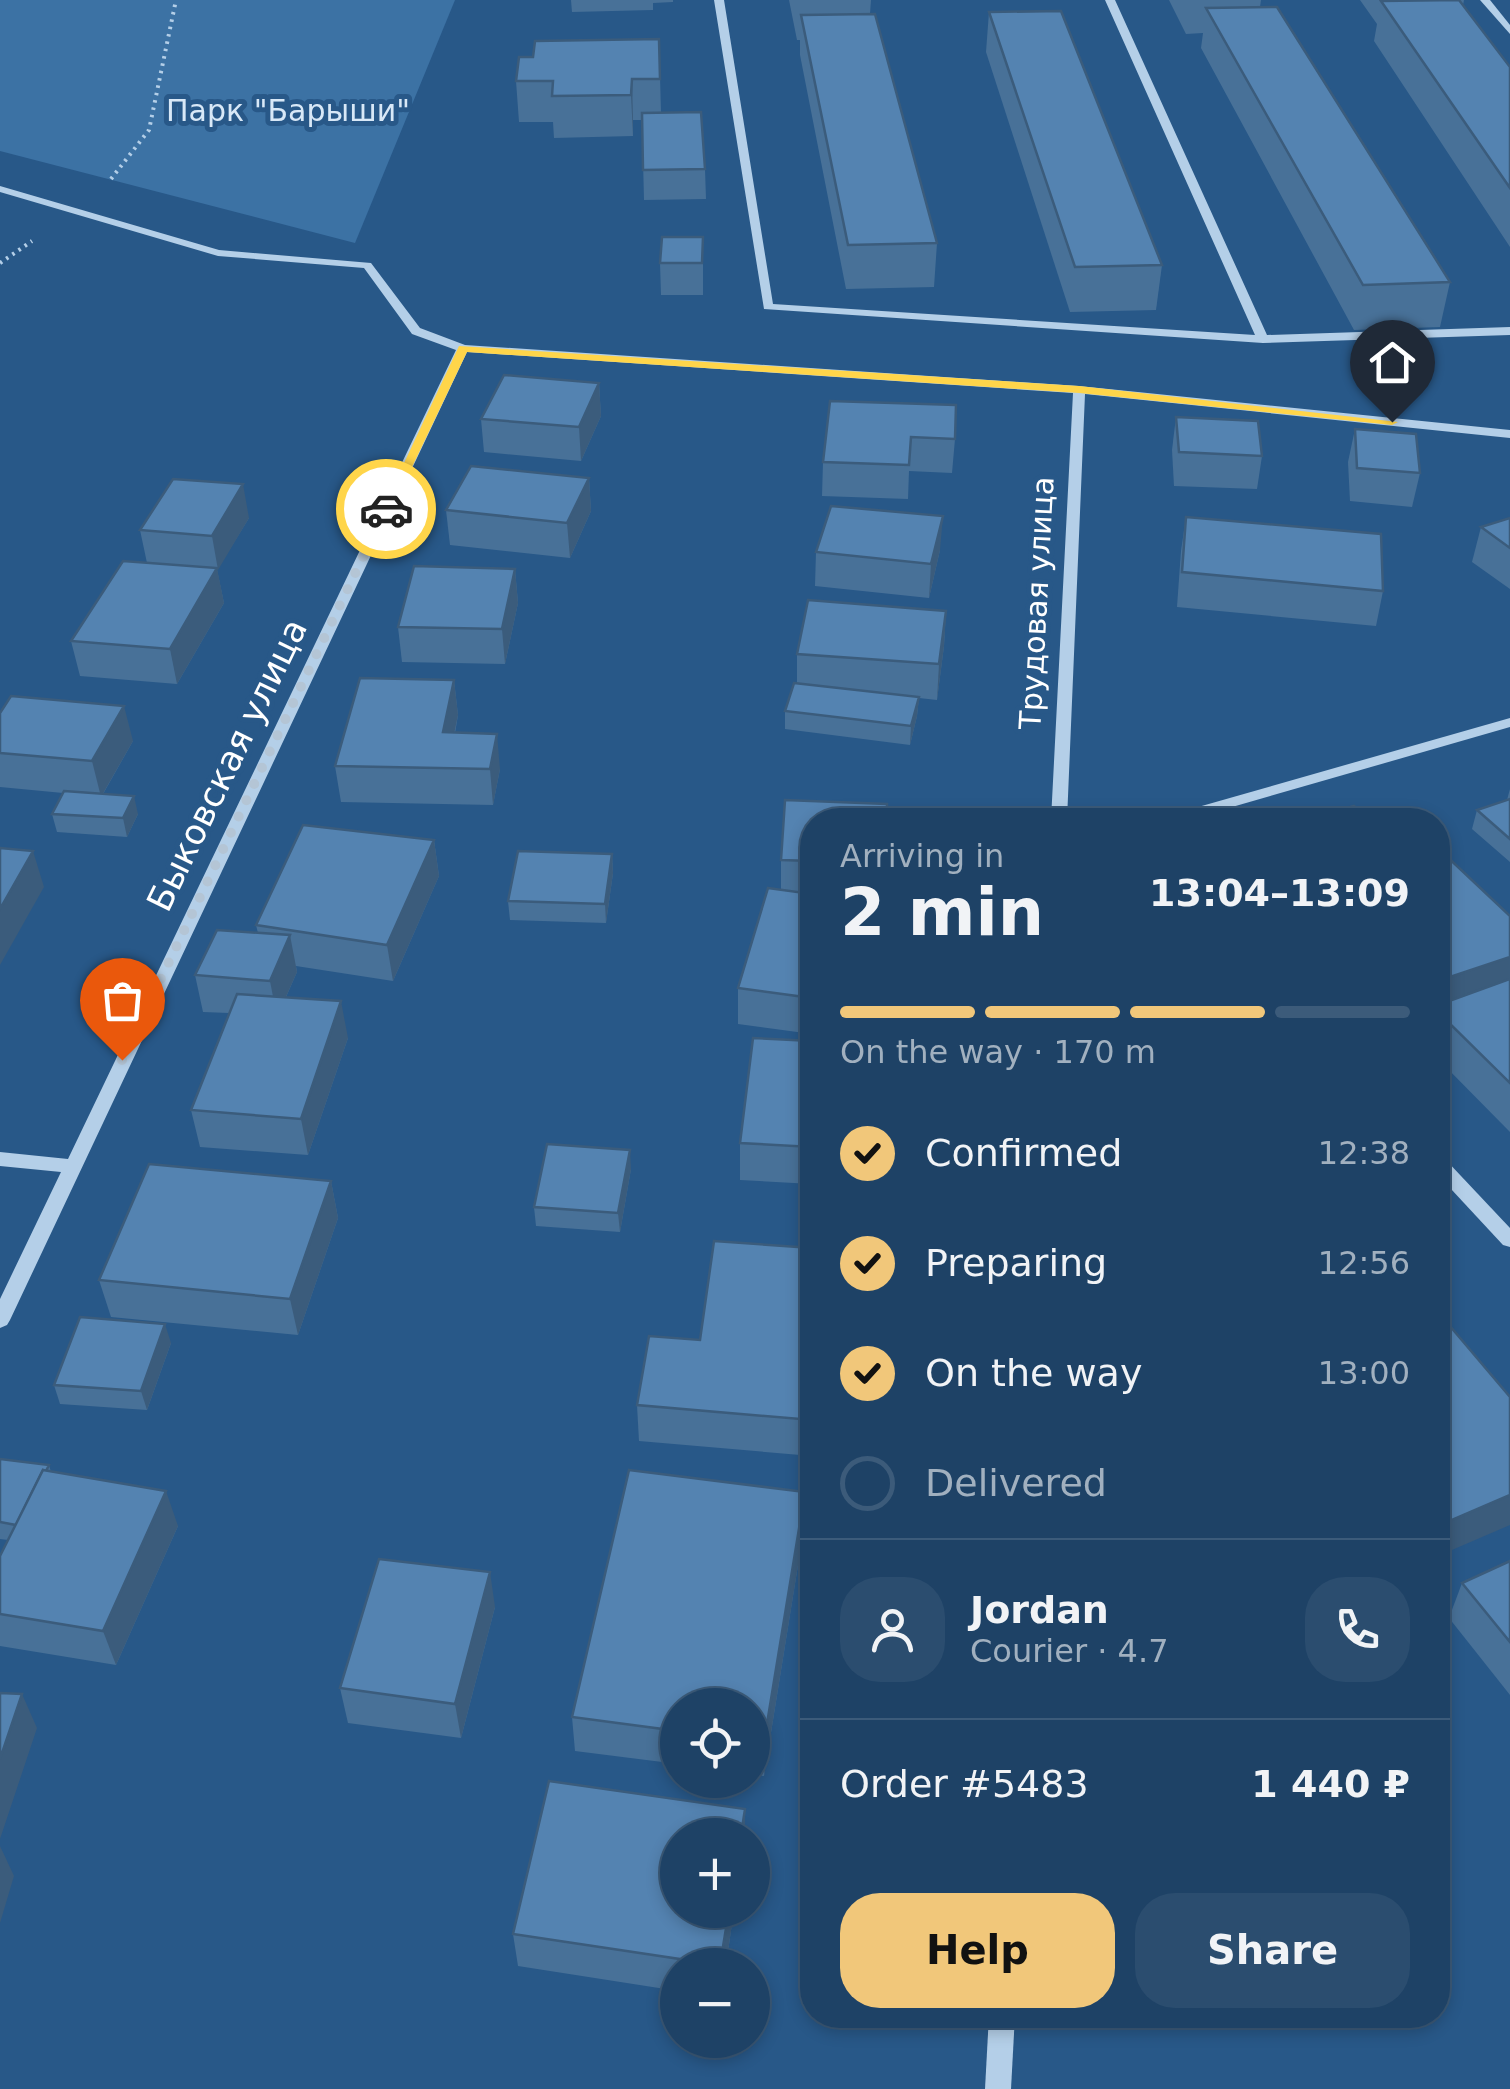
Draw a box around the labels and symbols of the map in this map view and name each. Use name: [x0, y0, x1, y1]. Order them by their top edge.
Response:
park label: Парк "Барыши": [166, 93, 410, 128]
pin: [1350, 320, 1435, 423]
courier: [336, 459, 436, 559]
street label: Трудовая улица: [1012, 476, 1061, 731]
street label: Быковская улица: [139, 612, 315, 918]
pin: [80, 958, 165, 1061]

